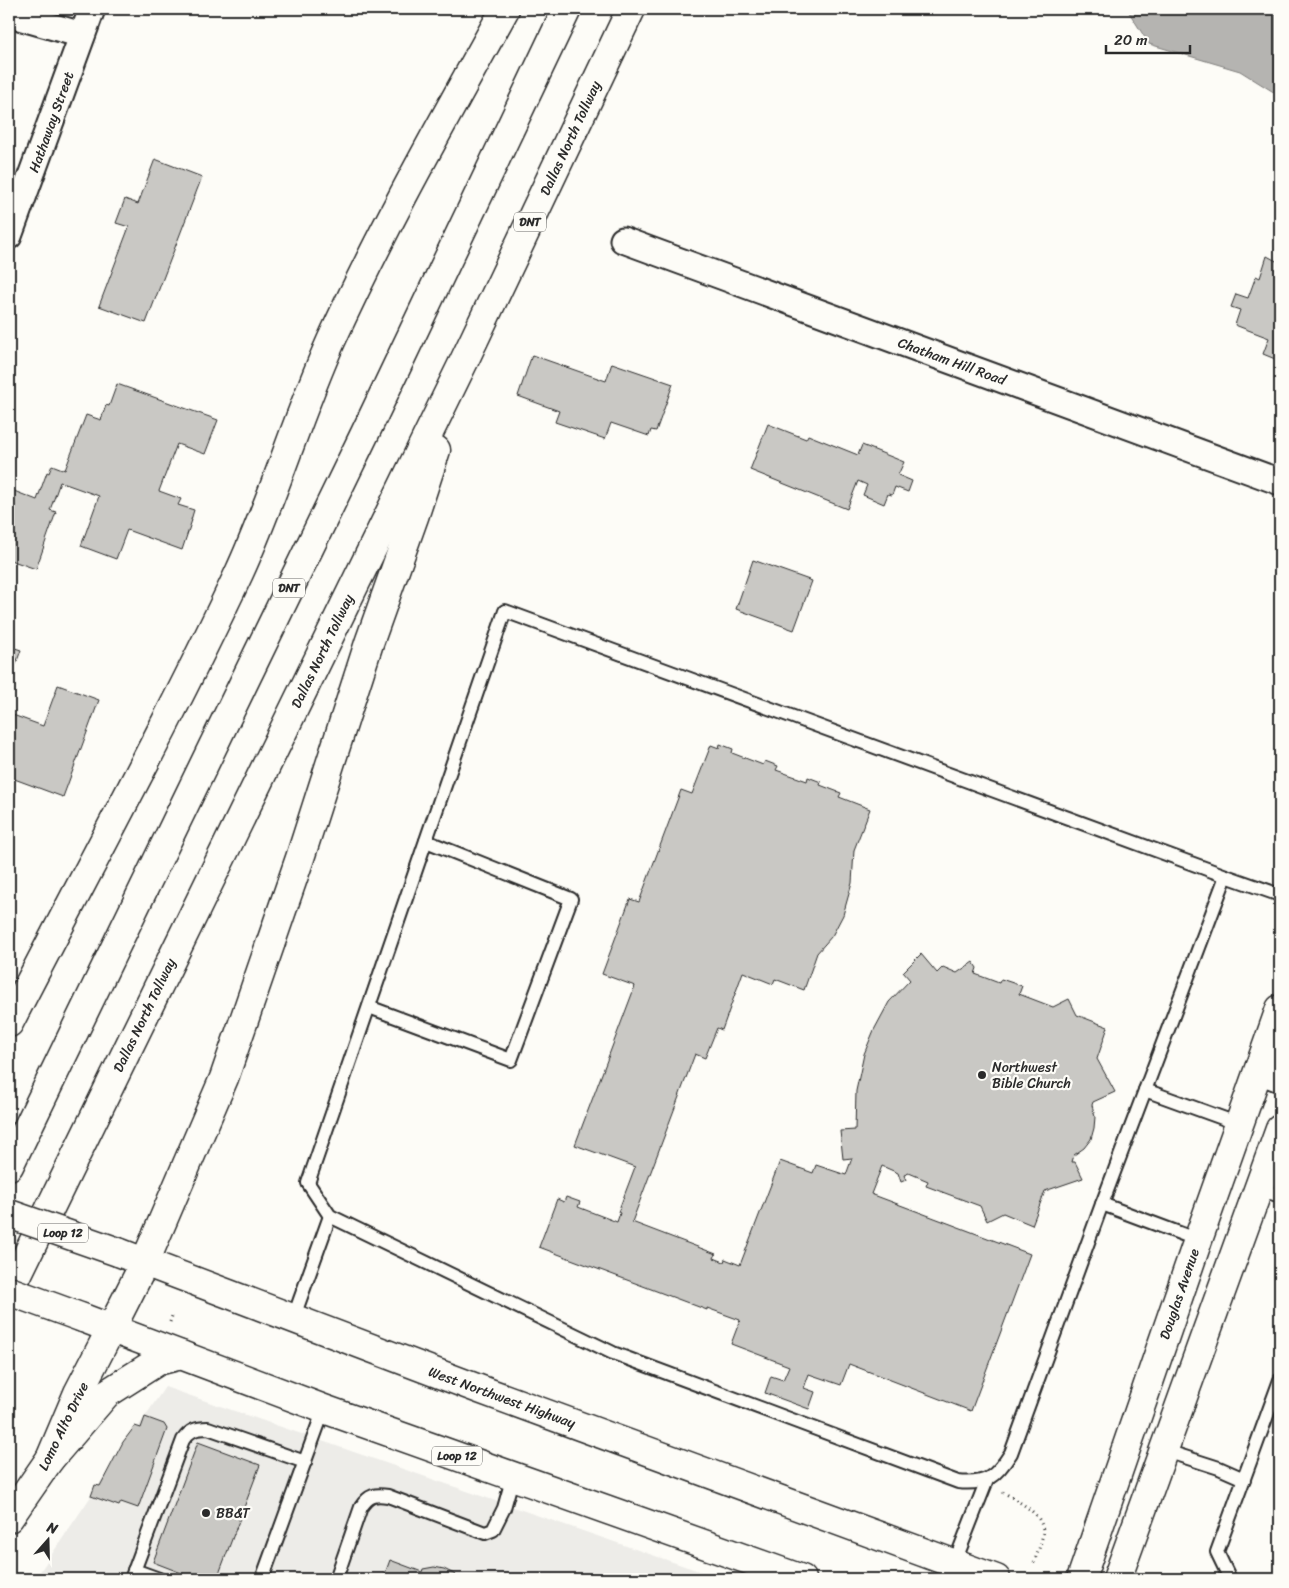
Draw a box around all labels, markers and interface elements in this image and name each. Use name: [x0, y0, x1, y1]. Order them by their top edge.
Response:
scale bar: [1106, 22, 1190, 54]
text: 20 m: [1114, 27, 1148, 53]
street label: Hathaway Street: [22, 68, 81, 176]
street label: Dallas North Tollway: [533, 76, 608, 200]
road number: DNT: [514, 212, 546, 232]
street label: Chatham Hill Road: [894, 330, 1011, 393]
road number: DNT: [273, 578, 305, 598]
street label: Dallas North Tollway: [284, 589, 361, 713]
street label: Dallas North Tollway: [106, 953, 183, 1077]
place label: Northwest Bible Church: [992, 1055, 1071, 1096]
marker: Northwest Bible Church: [976, 1069, 988, 1081]
road number: Loop 12: [38, 1224, 88, 1242]
street label: Douglas Avenue: [1152, 1245, 1207, 1343]
street label: West Northwest Highway: [425, 1359, 580, 1436]
street label: Lomo Alto Drive: [31, 1378, 96, 1475]
road number: Loop 12: [432, 1446, 482, 1465]
place label: BB&T: [216, 1501, 251, 1526]
marker: BB&T: [200, 1507, 212, 1519]
text: N: [43, 1515, 61, 1542]
north arrow: [22, 1516, 72, 1566]

